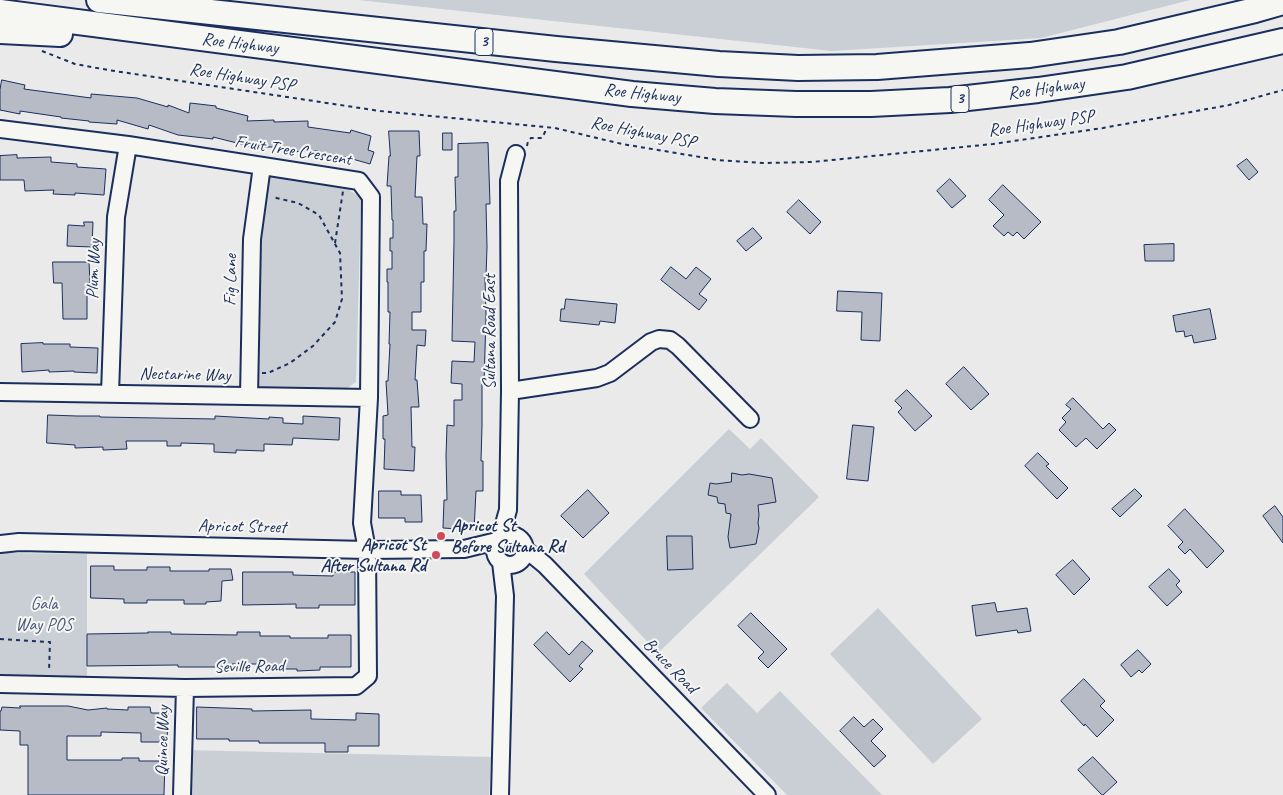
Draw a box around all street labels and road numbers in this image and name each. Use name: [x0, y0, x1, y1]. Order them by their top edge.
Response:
road number: 3: [475, 28, 493, 56]
street label: Roe Highway: [200, 29, 280, 59]
street label: Roe Highway PSP: [188, 59, 296, 97]
street label: Roe Highway: [1006, 73, 1086, 105]
street label: Roe Highway: [603, 79, 681, 109]
road number: 3: [951, 86, 969, 112]
street label: Roe Highway PSP: [987, 106, 1095, 142]
street label: Roe Highway PSP: [589, 112, 697, 154]
street label: Fruit Tree Crescent: [233, 131, 353, 171]
street label: Plum Way: [82, 239, 106, 299]
street label: Fig Lane: [220, 254, 242, 306]
street label: Sultana Road East: [479, 274, 501, 390]
street label: Nectarine Way: [139, 363, 231, 387]
street label: Apricot Street: [198, 515, 286, 539]
street label: Bruce Road: [638, 634, 702, 698]
street label: Seville Road: [214, 656, 284, 678]
street label: Quince Way: [152, 706, 174, 776]

